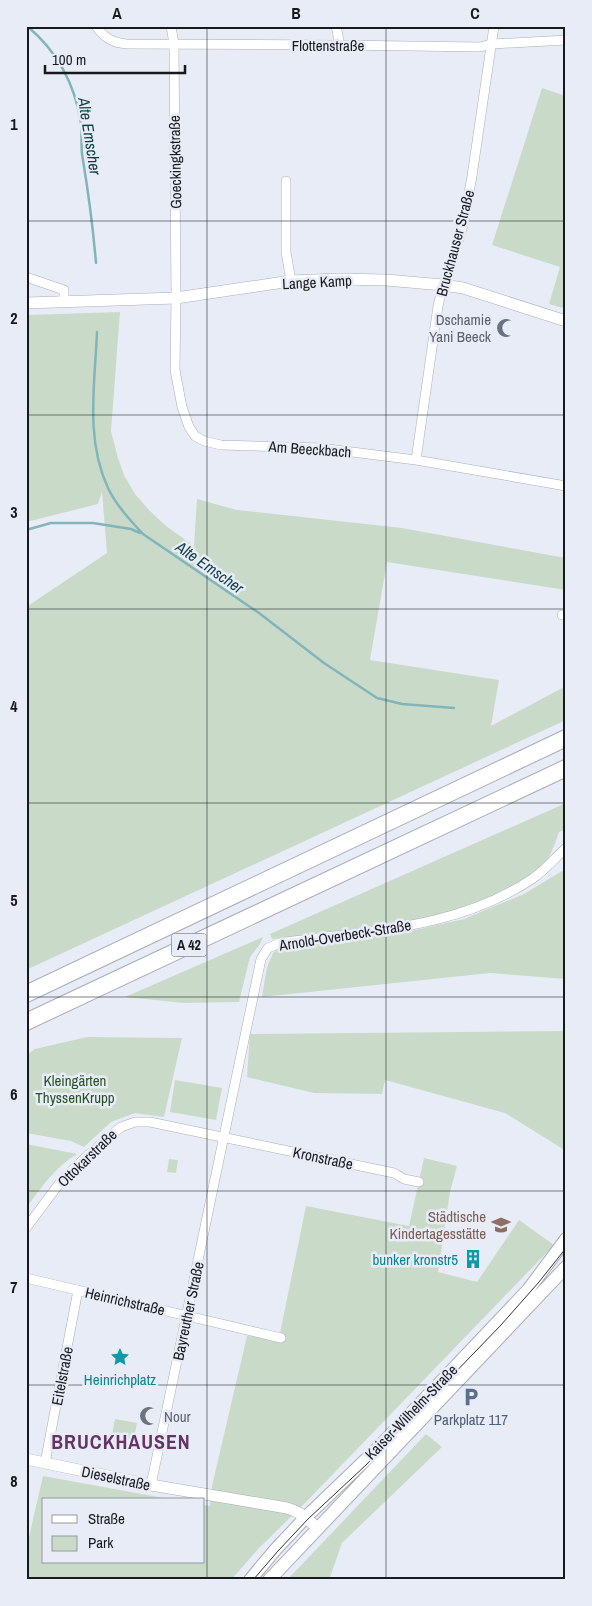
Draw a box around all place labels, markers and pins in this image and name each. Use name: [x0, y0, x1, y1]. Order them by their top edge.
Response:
place label: Dschamie Yani Beeck: [429, 309, 492, 347]
mosque icon: Dschamie Yani Beeck: [495, 317, 517, 339]
place label: Städtische Kindertagesstätte: [390, 1206, 486, 1244]
school or university icon: Städtische Kindertagesstätte: [490, 1214, 512, 1236]
building icon: bunker kronstr5: [462, 1248, 484, 1270]
place label: bunker kronstr5: [373, 1249, 458, 1270]
place icon: Heinrichplatz: [109, 1346, 131, 1368]
place label: Heinrichplatz: [84, 1369, 156, 1390]
parking icon: Parkplatz 117: [460, 1386, 482, 1408]
mosque icon: Nour: [138, 1405, 160, 1427]
place label: Nour: [164, 1406, 191, 1427]
place label: Parkplatz 117: [434, 1409, 508, 1430]

